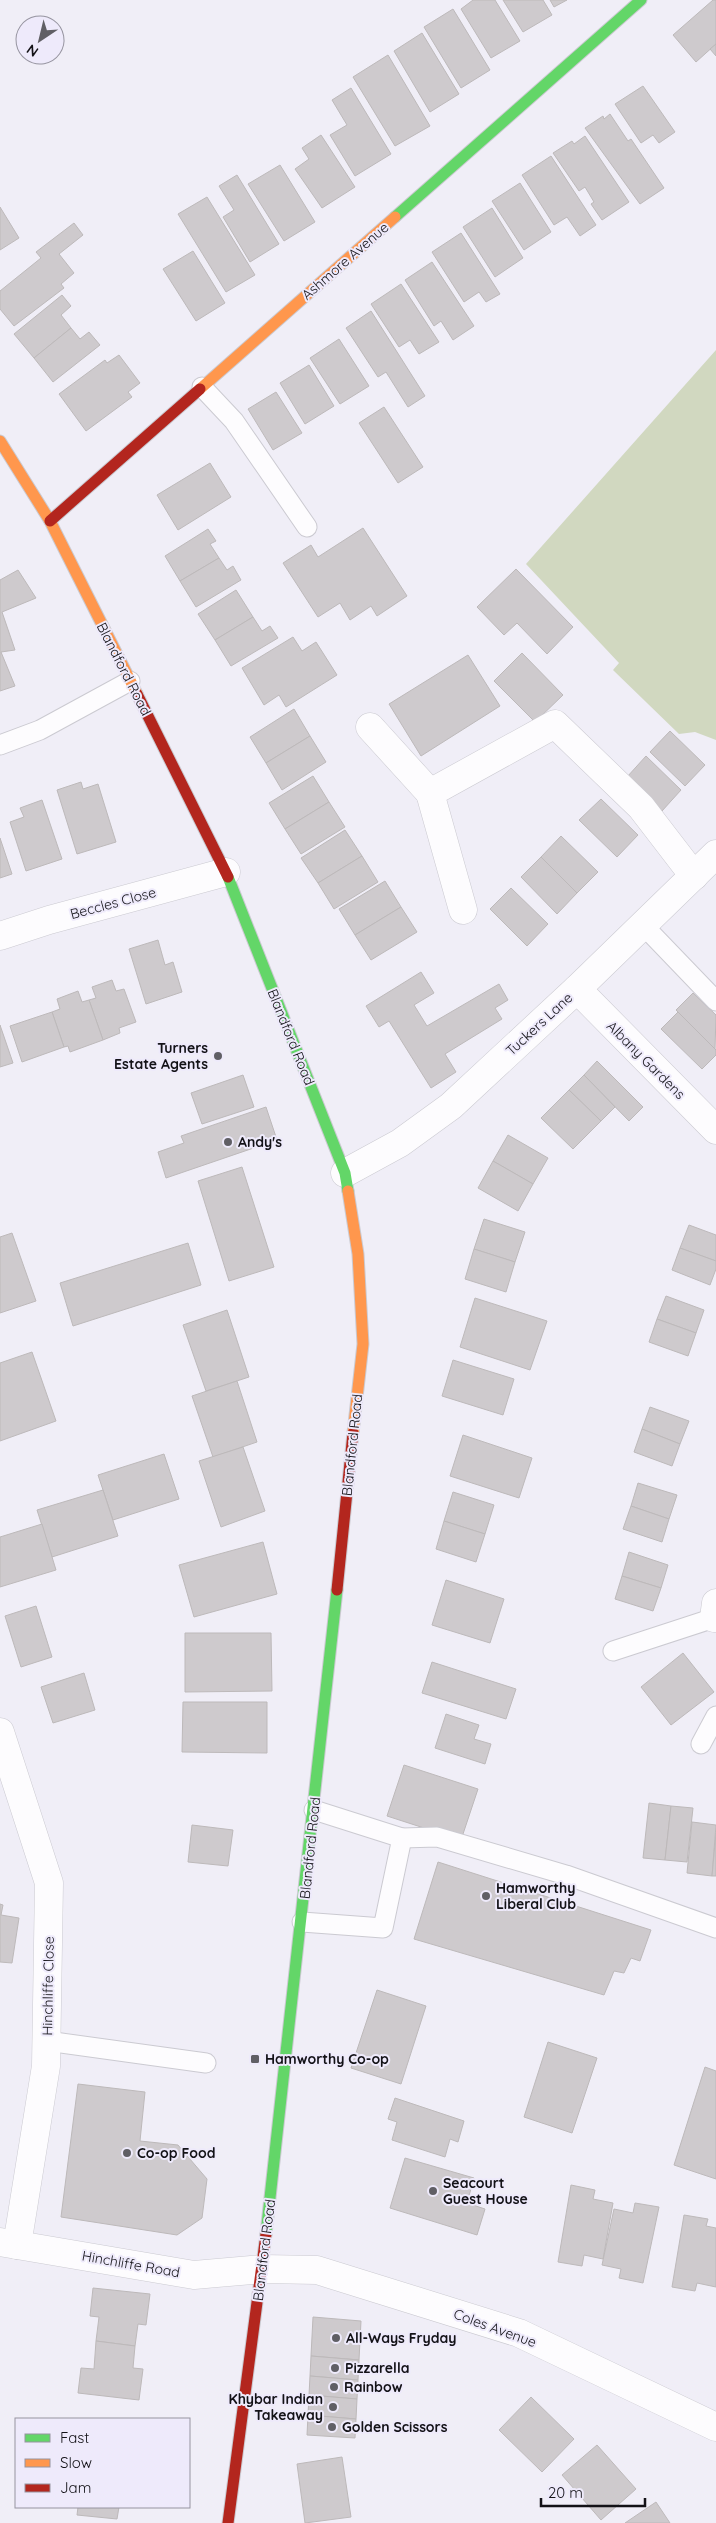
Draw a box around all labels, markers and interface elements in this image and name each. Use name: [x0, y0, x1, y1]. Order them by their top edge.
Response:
north arrow: [15, 15, 65, 65]
text: N: [23, 40, 42, 61]
street label: Ashmore Avenue: [298, 218, 392, 304]
street label: Blandford Road: [93, 619, 155, 719]
street label: Beccles Close: [68, 883, 158, 923]
street label: Blandford Road: [263, 986, 319, 1088]
street label: Tuckers Lane: [502, 988, 576, 1060]
street label: Albany Gardens: [603, 1017, 689, 1103]
place label: Turners Estate Agents: [114, 1039, 208, 1073]
marker: Turners Estate Agents: [212, 1050, 224, 1062]
place label: Andy's: [238, 1133, 282, 1151]
marker: Andy's: [222, 1136, 234, 1148]
street label: Blandford Road: [338, 1393, 366, 1497]
street label: Blandford Road: [296, 1796, 324, 1900]
place label: Hamworthy Liberal Club: [496, 1879, 576, 1913]
marker: Hamworthy Liberal Club: [480, 1890, 492, 1902]
street label: Hinchliffe Close: [38, 1936, 58, 2036]
place label: Hamworthy Co-op: [265, 2050, 389, 2068]
marker: Hamworthy Co-op: [249, 2053, 261, 2065]
place label: Co-op Food: [137, 2144, 215, 2162]
marker: Co-op Food: [121, 2147, 133, 2159]
place label: Seacourt Guest House: [443, 2174, 528, 2208]
marker: Seacourt Guest House: [427, 2185, 439, 2197]
street label: Blandford Road: [249, 2198, 279, 2302]
street label: Hinchliffe Road: [81, 2247, 181, 2281]
street label: Coles Avenue: [451, 2305, 539, 2351]
place label: All-Ways Fryday: [346, 2329, 456, 2347]
marker: All-Ways Fryday: [330, 2332, 342, 2344]
place label: Pizzarella: [345, 2359, 409, 2377]
marker: Pizzarella: [329, 2362, 341, 2374]
place label: Rainbow: [344, 2378, 403, 2396]
marker: Rainbow: [328, 2381, 340, 2393]
place label: Khybar Indian Takeaway: [228, 2390, 323, 2424]
marker: Khybar Indian Takeaway: [327, 2401, 339, 2413]
legend: [15, 2418, 190, 2508]
place label: Golden Scissors: [342, 2418, 448, 2436]
marker: Golden Scissors: [326, 2421, 338, 2433]
text: Fast: [60, 2428, 89, 2447]
text: Slow: [60, 2453, 92, 2472]
scale bar: [541, 2476, 645, 2508]
text: Jam: [60, 2478, 91, 2497]
text: 20 m: [548, 2483, 583, 2502]

